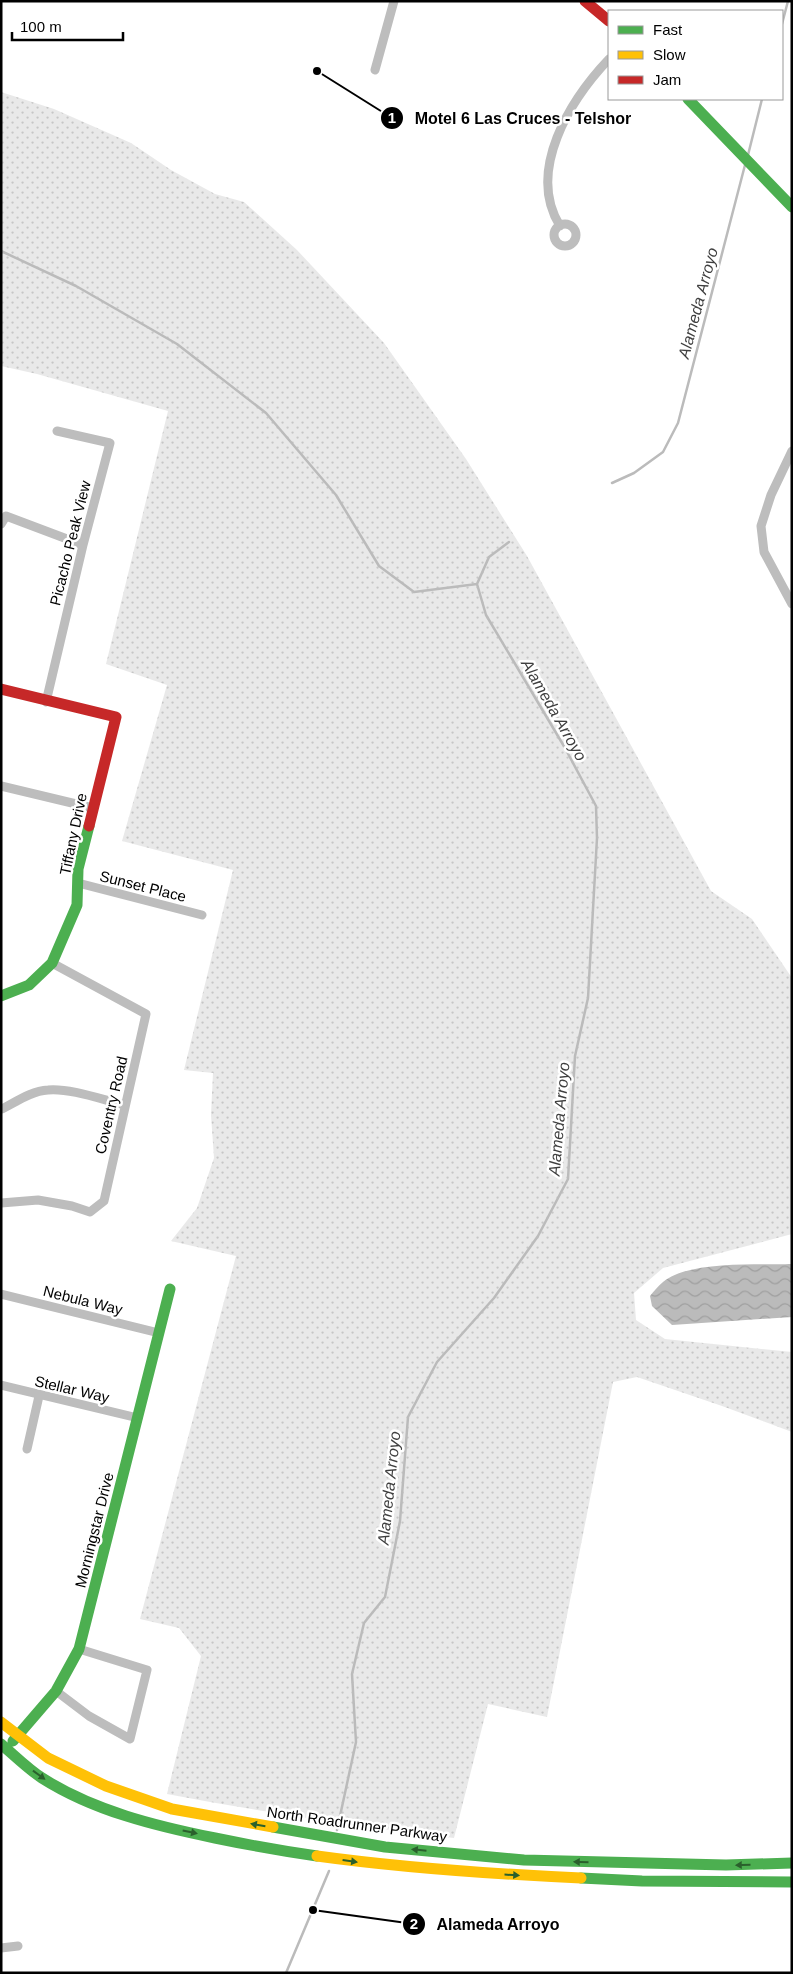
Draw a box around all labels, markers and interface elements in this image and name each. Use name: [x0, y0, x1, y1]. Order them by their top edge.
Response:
scale bar: [12, 10, 124, 42]
legend: [608, 10, 783, 100]
text: 100 m: [20, 18, 62, 35]
text: Fast: [653, 21, 683, 38]
text: Slow: [653, 46, 686, 63]
text: Jam: [653, 71, 681, 88]
callout: Motel 6 Las Cruces - Telshor: [379, 103, 641, 134]
text: 1: [388, 109, 396, 126]
text: Motel 6 Las Cruces - Telshor: [415, 110, 631, 127]
water label: Alameda Arroyo: [675, 246, 721, 361]
street label: Picacho Peak View: [46, 479, 94, 607]
water label: Alameda Arroyo: [518, 655, 590, 764]
street label: Tiffany Drive: [56, 791, 90, 877]
street label: Sunset Place: [98, 867, 188, 905]
street label: Coventry Road: [91, 1054, 131, 1156]
water label: Alameda Arroyo: [545, 1061, 572, 1178]
street label: Nebula Way: [42, 1282, 125, 1318]
street label: Stellar Way: [33, 1372, 111, 1406]
water label: Alameda Arroyo: [374, 1430, 403, 1547]
street label: Morningstar Drive: [71, 1471, 117, 1589]
one-way arrow: [32, 1770, 46, 1780]
street label: North Roadrunner Parkway: [266, 1803, 449, 1845]
one-way arrow: [250, 1820, 266, 1828]
one-way arrow: [182, 1829, 198, 1837]
one-way arrow: [410, 1846, 426, 1854]
one-way arrow: [342, 1857, 358, 1865]
one-way arrow: [572, 1857, 588, 1865]
one-way arrow: [735, 1861, 751, 1869]
one-way arrow: [504, 1871, 520, 1879]
callout: Alameda Arroyo: [401, 1909, 570, 1940]
text: 2: [410, 1915, 418, 1932]
text: Alameda Arroyo: [437, 1916, 560, 1933]

